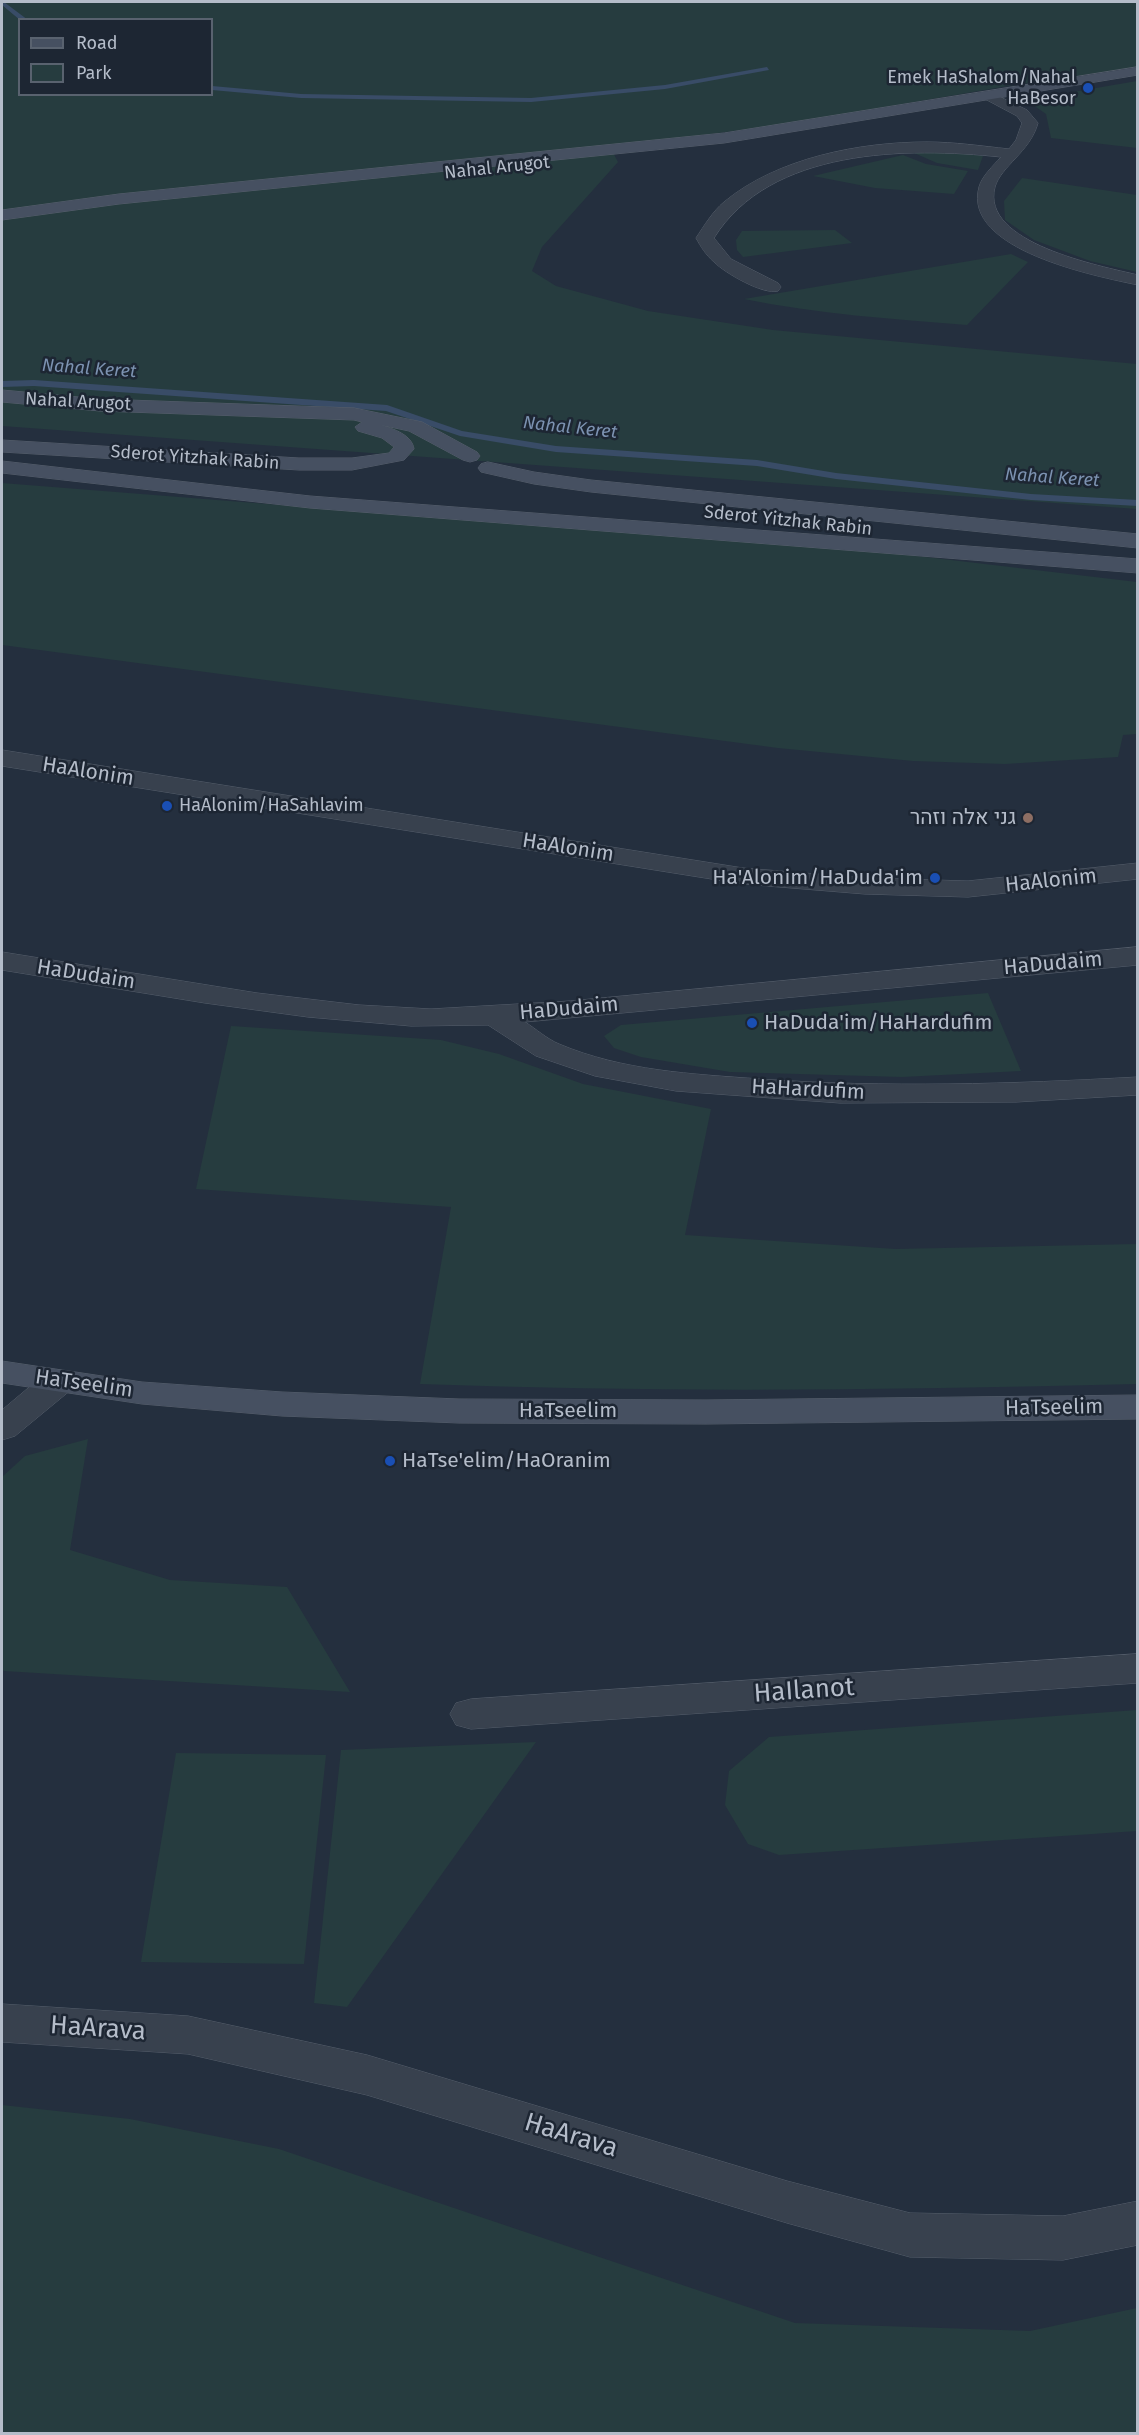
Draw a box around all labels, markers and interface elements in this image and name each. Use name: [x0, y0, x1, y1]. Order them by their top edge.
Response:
legend: [18, 18, 213, 96]
text: Road: [76, 32, 118, 54]
text: Park: [76, 62, 111, 84]
place label: Emek HaShalom/Nahal HaBesor: [887, 67, 1076, 110]
marker: Emek HaShalom/Nahal HaBesor: [1081, 81, 1095, 95]
street label: Nahal Arugot: [443, 152, 551, 184]
water label: Nahal Keret: [41, 355, 137, 383]
street label: Nahal Arugot: [24, 388, 132, 416]
water label: Nahal Keret: [522, 412, 618, 444]
street label: Sderot Yitzhak Rabin: [110, 441, 280, 475]
water label: Nahal Keret: [1004, 464, 1100, 492]
street label: Sderot Yitzhak Rabin: [703, 501, 873, 541]
street label: HaAlonim: [40, 752, 136, 792]
place label: HaAlonim/HaSahlavim: [179, 795, 364, 817]
marker: HaAlonim/HaSahlavim: [160, 799, 174, 813]
place label: גני אלה וזהר: [910, 805, 1016, 831]
marker: גני אלה וזהר: [1021, 811, 1035, 825]
street label: HaAlonim: [520, 828, 616, 868]
street label: HaAlonim: [1004, 864, 1098, 898]
place label: Ha'Alonim/HaDuda'im: [712, 865, 923, 891]
marker: Ha'Alonim/HaDuda'im: [928, 871, 942, 885]
street label: HaDudaim: [1002, 947, 1104, 981]
street label: HaDudaim: [35, 955, 137, 995]
street label: HaDudaim: [518, 992, 620, 1026]
place label: HaDuda'im/HaHardufim: [764, 1010, 992, 1036]
marker: HaDuda'im/HaHardufim: [745, 1016, 759, 1030]
street label: HaHardufim: [751, 1074, 865, 1106]
street label: HaTseelim: [34, 1365, 134, 1403]
street label: HaTseelim: [1005, 1395, 1103, 1421]
street label: HaTseelim: [519, 1398, 617, 1424]
place label: HaTse'elim/HaOranim: [402, 1448, 611, 1474]
marker: HaTse'elim/HaOranim: [383, 1454, 397, 1468]
street label: HaIlanot: [753, 1672, 855, 1710]
street label: HaArava: [49, 2010, 147, 2048]
street label: HaArava: [520, 2107, 622, 2165]

